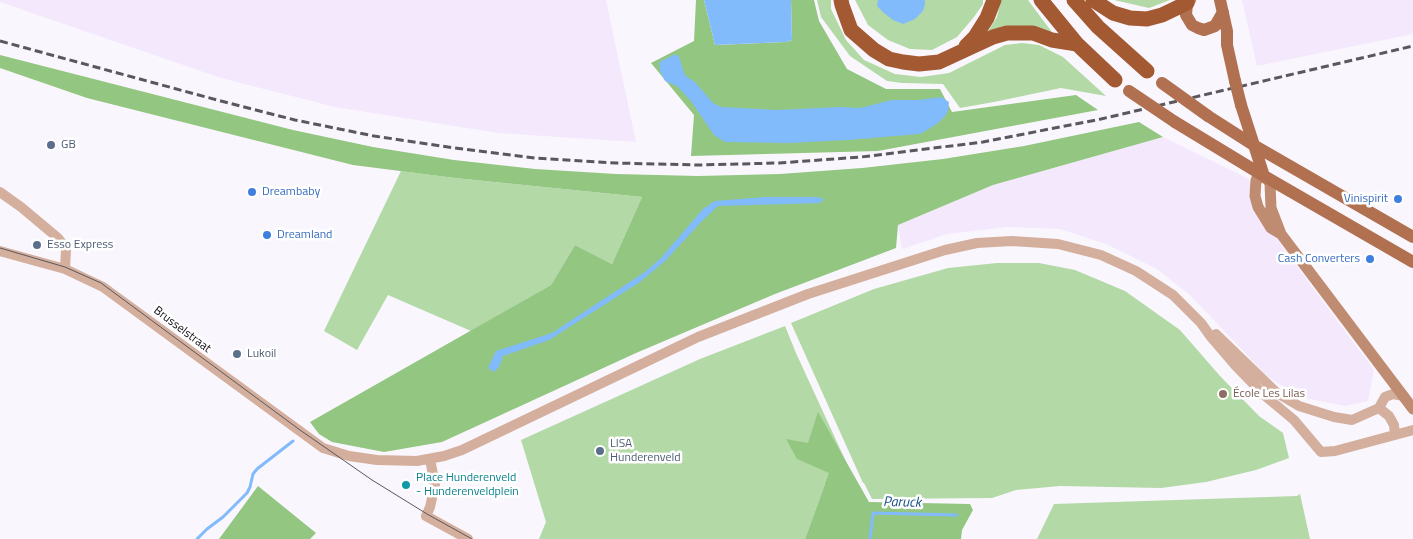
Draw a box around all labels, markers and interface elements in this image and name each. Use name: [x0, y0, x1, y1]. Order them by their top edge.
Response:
place label: GB: [61, 138, 76, 152]
marker: GB: [45, 139, 57, 151]
place label: Dreambaby: [262, 185, 320, 199]
marker: Dreambaby: [246, 186, 258, 198]
place label: Vinispirit: [1344, 192, 1388, 206]
marker: Vinispirit: [1392, 193, 1404, 205]
place label: Dreamland: [277, 228, 332, 242]
marker: Dreamland: [261, 229, 273, 241]
place label: Esso Express: [47, 238, 113, 252]
marker: Esso Express: [31, 239, 43, 251]
place label: Cash Converters: [1278, 252, 1360, 266]
marker: Cash Converters: [1364, 253, 1376, 265]
street label: Brusselstraat: [150, 304, 214, 356]
place label: Lukoil: [247, 347, 276, 361]
marker: Lukoil: [231, 348, 243, 360]
place label: École Les Lilas: [1233, 387, 1305, 401]
marker: École Les Lilas: [1217, 388, 1229, 400]
place label: LISA Hunderenveld: [610, 437, 681, 465]
marker: LISA Hunderenveld: [594, 445, 606, 457]
place label: Place Hunderenveld - Hunderenveldplein: [416, 471, 519, 499]
marker: Place Hunderenveld - Hunderenveldplein: [400, 479, 412, 491]
water label: Paruck: [883, 494, 921, 512]

